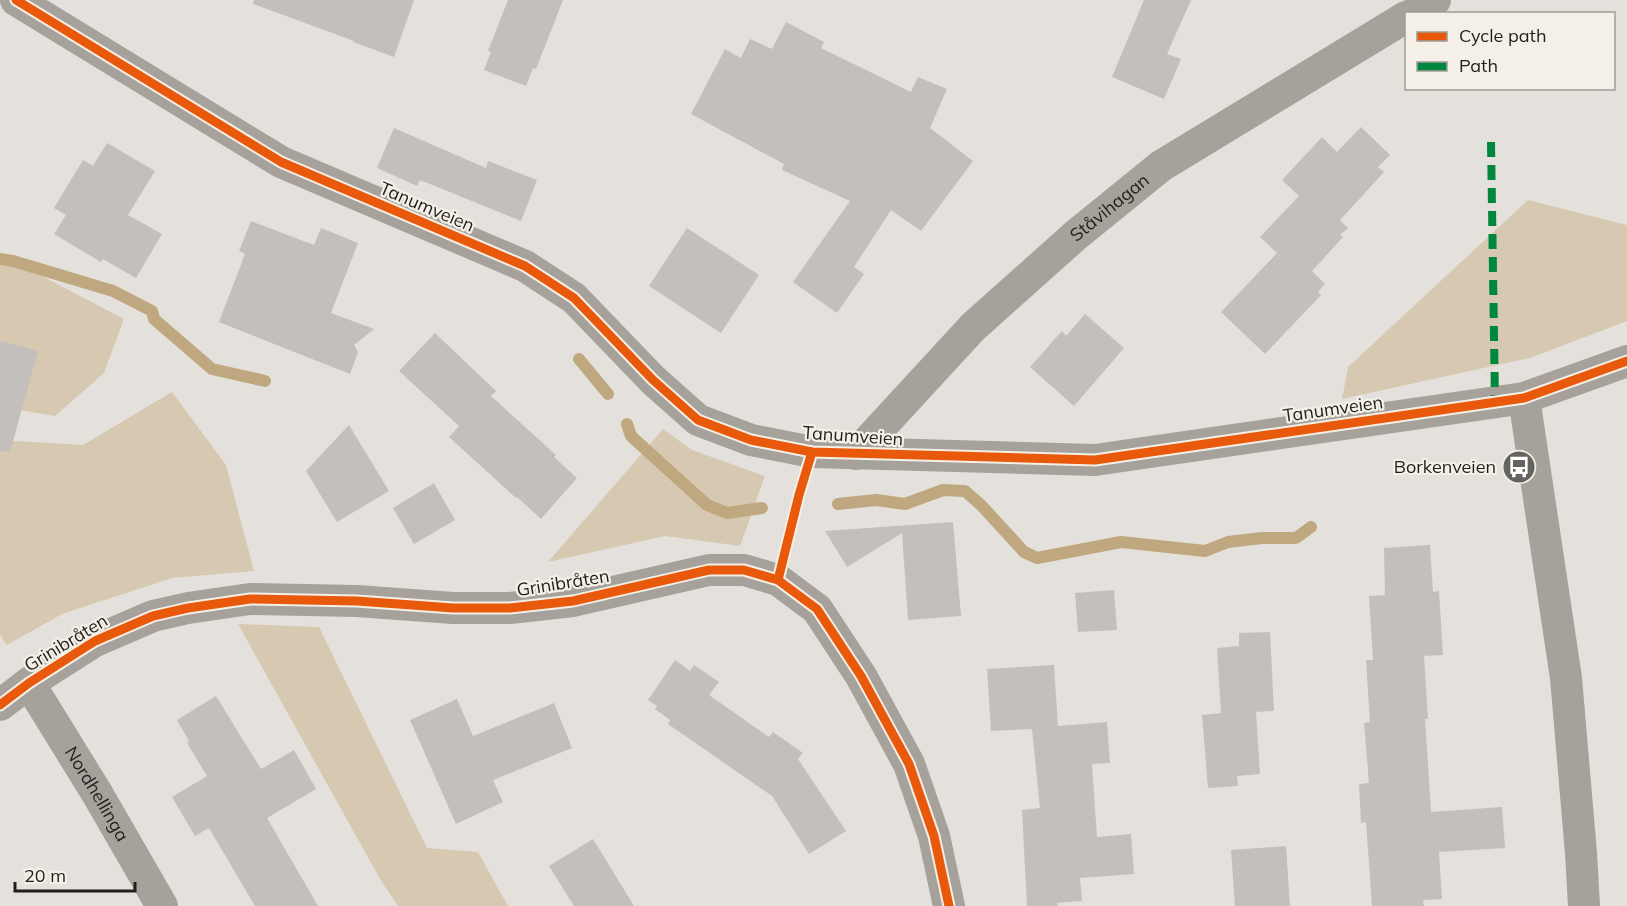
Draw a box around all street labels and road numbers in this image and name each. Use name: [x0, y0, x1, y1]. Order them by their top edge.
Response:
street label: Ståvihagan: [1065, 168, 1154, 246]
street label: Tanumveien: [376, 176, 478, 237]
street label: Tanumveien: [1281, 390, 1384, 427]
street label: Tanumveien: [802, 421, 904, 450]
street label: Grinibråten: [515, 564, 611, 601]
street label: Grinibråten: [20, 609, 112, 677]
street label: Nordhellinga: [60, 742, 134, 845]

